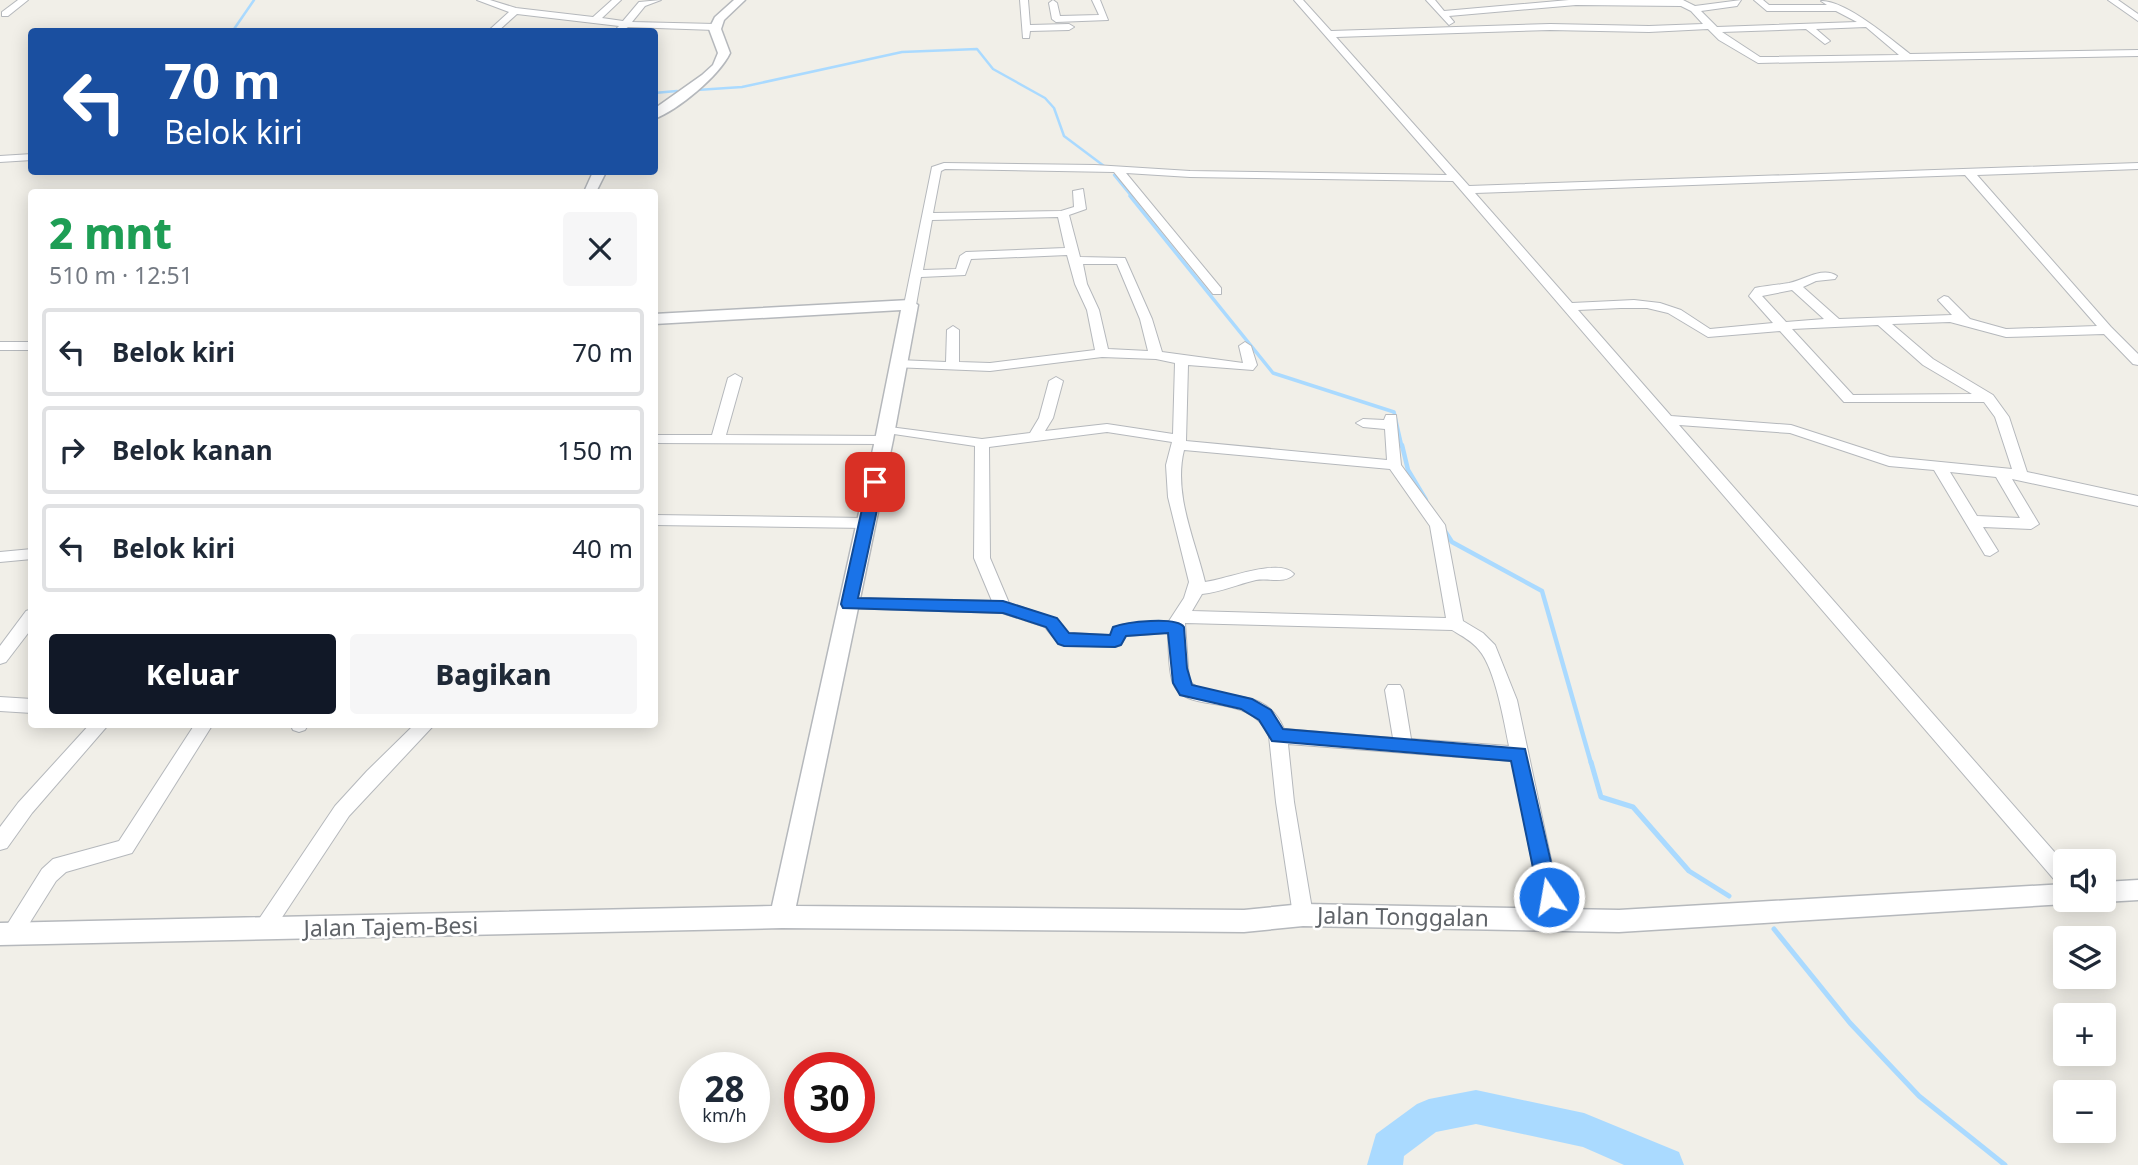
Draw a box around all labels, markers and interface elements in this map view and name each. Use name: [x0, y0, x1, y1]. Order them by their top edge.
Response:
text: 70 m: [164, 47, 281, 113]
icon: left: [49, 56, 140, 147]
text: Belok kiri: [164, 110, 303, 153]
text: 2 mnt: [49, 204, 172, 261]
button: close: [563, 212, 637, 286]
text: 510 m · 12:51: [49, 259, 193, 291]
icon: left: [53, 333, 91, 371]
text: Belok kiri: [112, 334, 235, 370]
text: 70 m: [572, 334, 633, 370]
icon: right: [53, 431, 91, 469]
text: Belok kanan: [112, 432, 273, 468]
text: 150 m: [557, 432, 633, 468]
pin: [845, 452, 905, 512]
icon: arrive: [856, 463, 894, 501]
icon: left: [53, 529, 91, 567]
text: Belok kiri: [112, 530, 235, 566]
text: 40 m: [572, 530, 633, 566]
button: Keluar: [49, 634, 336, 714]
button: Bagikan: [350, 634, 637, 714]
map controls: [2053, 849, 2116, 1143]
button: sound: [2053, 849, 2116, 912]
position arrow: [1512, 860, 1586, 934]
street label: Jalan Tonggalan: [1315, 898, 1489, 933]
street label: Jalan Tajem-Besi: [301, 908, 479, 944]
button: layers: [2053, 926, 2116, 989]
button: +: [2053, 1003, 2116, 1066]
speed limit sign: 30: [784, 1052, 875, 1143]
text: 28: [704, 1065, 745, 1112]
button: −: [2053, 1080, 2116, 1143]
text: km/h: [702, 1103, 747, 1127]

